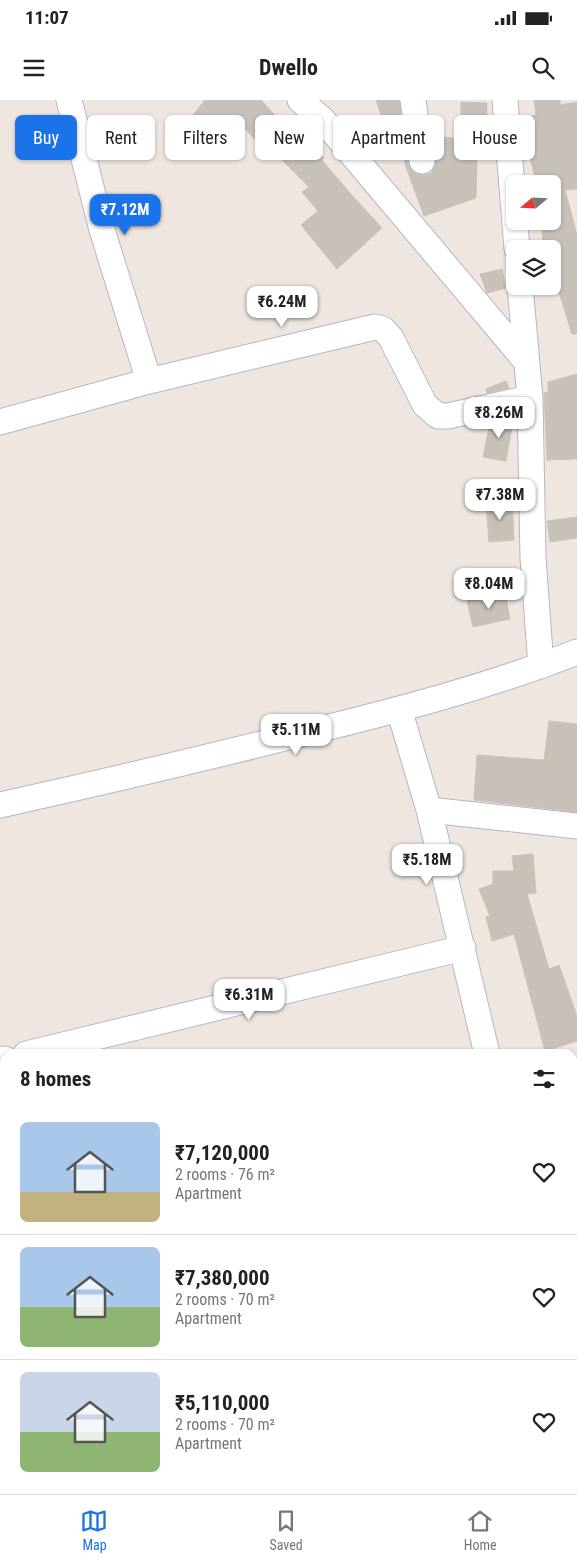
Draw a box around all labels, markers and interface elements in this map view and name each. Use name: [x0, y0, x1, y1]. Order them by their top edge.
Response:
text: 11:07: [25, 6, 69, 29]
icon: menu: [20, 54, 48, 82]
icon: search: [529, 54, 557, 82]
text: Dwello: [259, 55, 318, 80]
chip: Buy: [15, 115, 77, 160]
chip: Rent: [87, 115, 155, 160]
chip: Filters: [165, 115, 245, 160]
chip: New: [255, 115, 323, 160]
chip: Apartment: [333, 115, 444, 160]
chip: House: [454, 115, 535, 160]
north arrow: [506, 175, 561, 230]
map controls: [506, 175, 561, 295]
pin: ₹7.12M: [84, 194, 166, 236]
text: ₹7.12M: [101, 200, 149, 219]
button: layers: [506, 240, 561, 295]
pin: ₹6.24M: [241, 286, 323, 328]
text: ₹6.24M: [258, 292, 306, 311]
pin: ₹8.26M: [458, 396, 540, 439]
text: ₹8.26M: [475, 403, 523, 422]
pin: ₹7.38M: [459, 478, 541, 521]
text: ₹7.38M: [476, 485, 524, 504]
pin: ₹8.04M: [448, 568, 530, 610]
text: ₹8.04M: [465, 574, 513, 593]
pin: ₹5.11M: [255, 714, 337, 756]
text: ₹5.11M: [272, 720, 320, 739]
pin: ₹5.18M: [386, 844, 468, 886]
text: ₹5.18M: [403, 850, 451, 869]
pin: ₹6.31M: [208, 978, 290, 1021]
text: ₹6.31M: [225, 985, 273, 1004]
icon: filters: [530, 1065, 558, 1093]
text: 8 homes: [20, 1067, 91, 1091]
text: ₹7,120,000: [175, 1141, 270, 1165]
icon: home: [60, 1142, 120, 1202]
icon: heart: [530, 1158, 558, 1186]
text: 2 rooms · 76 m²: [175, 1165, 275, 1184]
text: Apartment: [175, 1184, 242, 1203]
text: ₹7,380,000: [175, 1266, 270, 1290]
icon: home: [60, 1267, 120, 1327]
icon: heart: [530, 1283, 558, 1311]
text: 2 rooms · 70 m²: [175, 1290, 275, 1309]
text: Apartment: [175, 1309, 242, 1328]
text: ₹5,110,000: [175, 1391, 270, 1415]
icon: home: [60, 1392, 120, 1452]
icon: heart: [530, 1408, 558, 1436]
text: 2 rooms · 70 m²: [175, 1415, 275, 1434]
text: Apartment: [175, 1434, 242, 1453]
tab: Map: [80, 1507, 108, 1553]
tab: Saved: [269, 1507, 303, 1553]
tab: Home: [464, 1507, 497, 1553]

